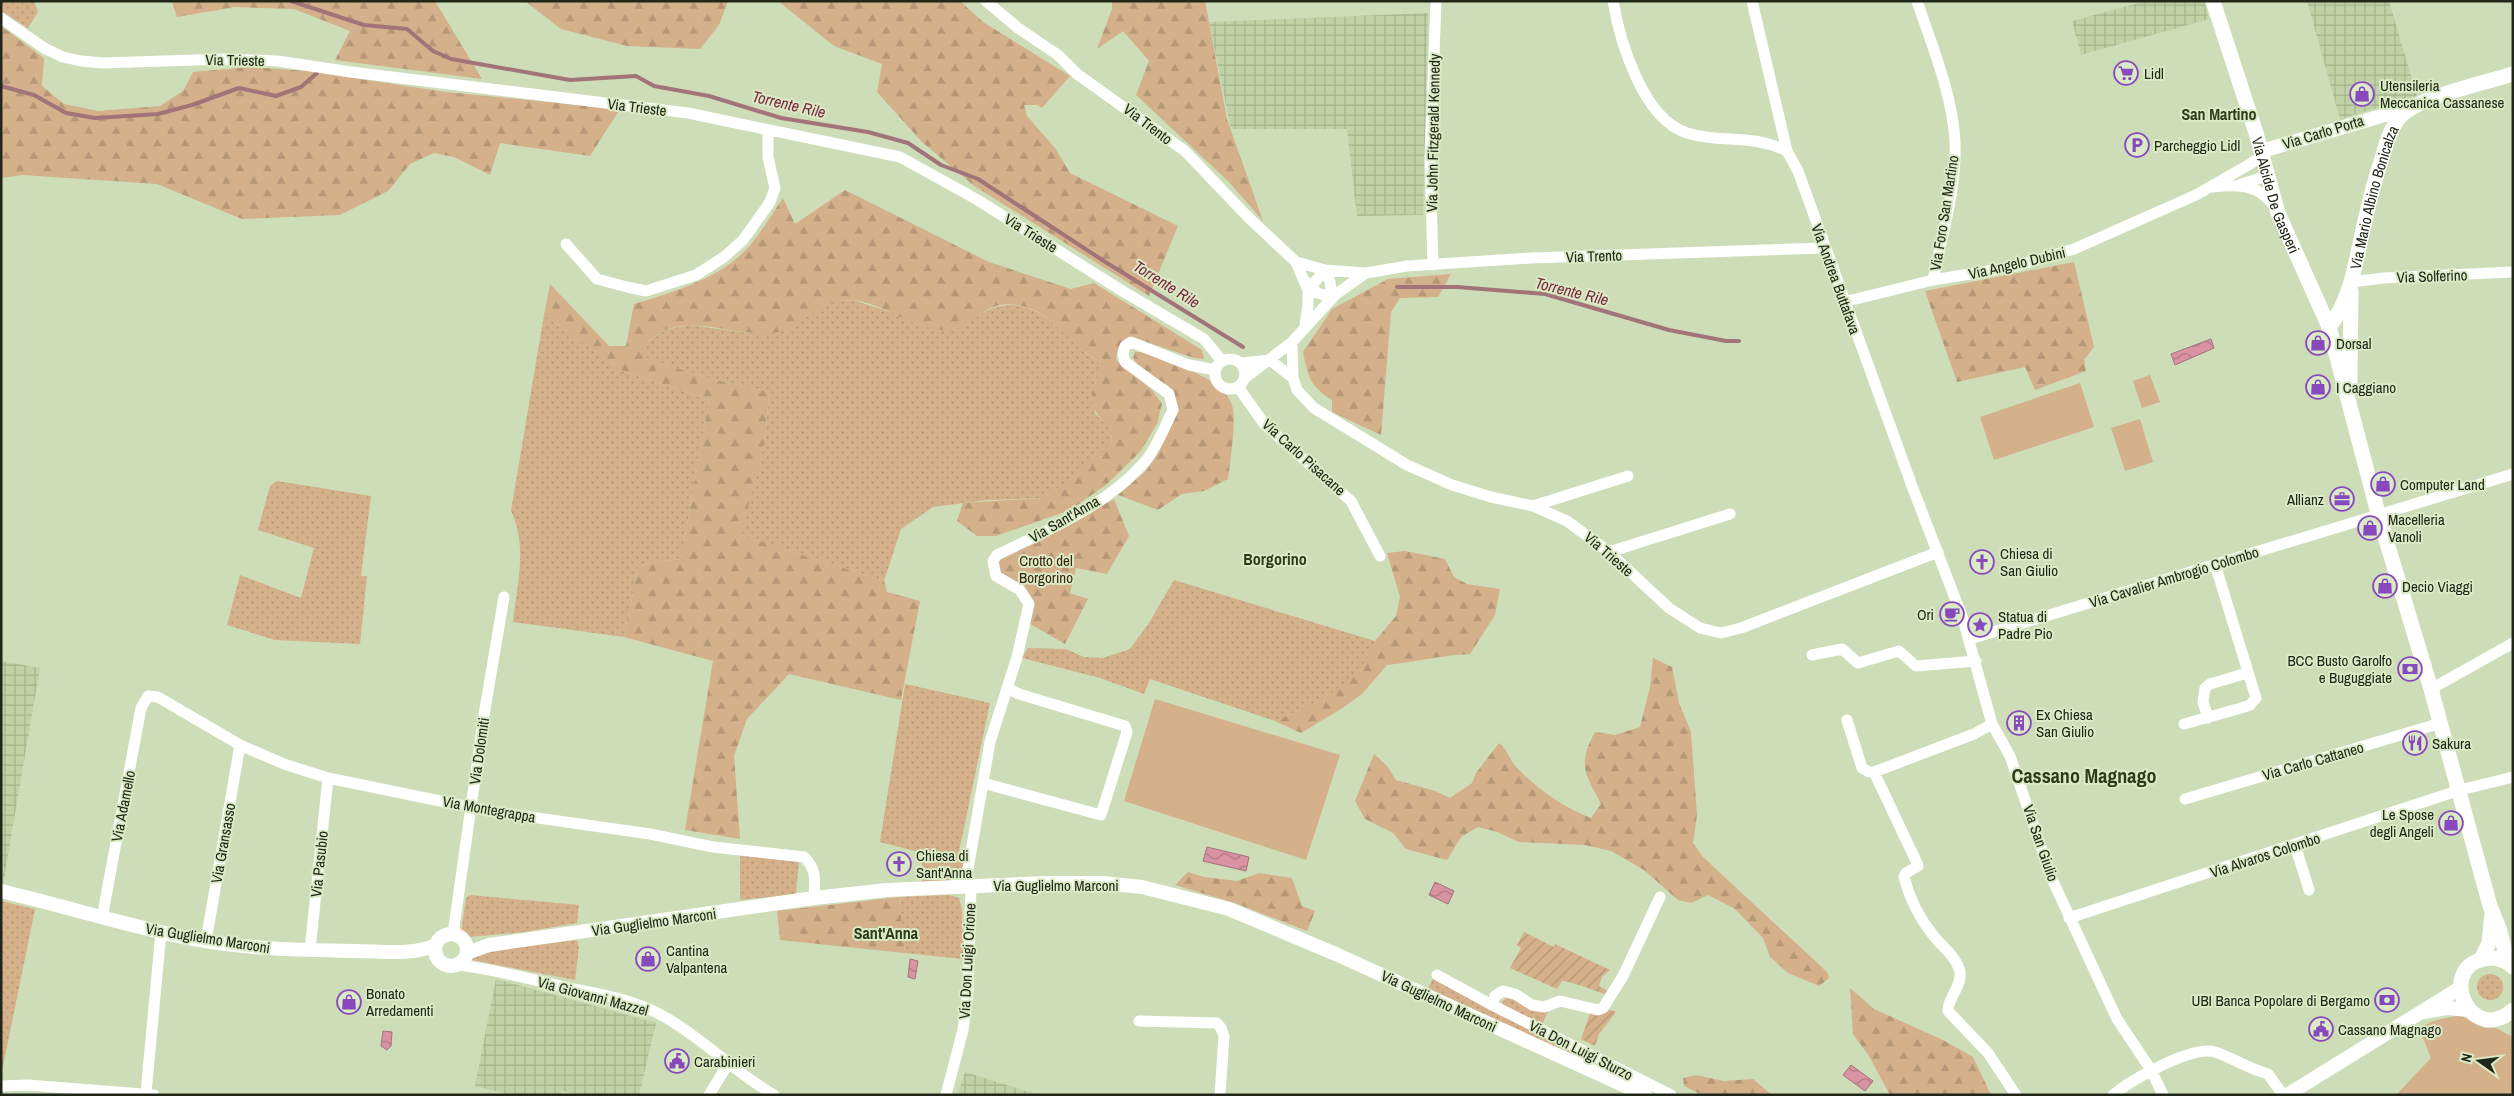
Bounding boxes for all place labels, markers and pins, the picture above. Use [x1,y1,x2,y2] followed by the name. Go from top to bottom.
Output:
[2113,60,2139,86] supermarket icon: Lidl
[2144,63,2164,84] place label: Lidl
[2380,75,2505,113] place label: Utensileria Meccanica Cassanese
[2349,81,2375,107] shop icon: Utensileria Meccanica Cassanese
[2124,132,2150,158] parking icon: Parcheggio Lidl
[2154,135,2240,156] place label: Parcheggio Lidl
[2305,330,2331,356] shop icon: Dorsal
[2336,333,2372,354] place label: Dorsal
[2305,374,2331,400] shop icon: I Caggiano
[2336,377,2396,398] place label: I Caggiano
[2370,471,2396,497] shop icon: Computer Land
[2400,474,2485,495] place label: Computer Land
[2329,486,2355,512] office icon: Allianz
[2286,489,2324,510] place label: Allianz
[2388,509,2445,547] place label: Macelleria Vanoli
[2357,515,2383,541] shop icon: Macelleria Vanoli
[2000,543,2058,581] place label: Chiesa di San Giulio
[1969,549,1995,575] church icon: Chiesa di San Giulio
[2372,573,2398,599] shop icon: Decio Viaggi
[2402,576,2473,597] place label: Decio Viaggi
[1939,601,1965,627] cafe icon: Ori
[1917,604,1934,625] place label: Ori
[1998,606,2053,644] place label: Statua di Padre Pio
[1967,612,1993,638] place icon: Statua di Padre Pio
[2287,650,2392,688] place label: BCC Busto Garolfo e Buguggiate
[2397,656,2423,682] bank icon: BCC Busto Garolfo e Buguggiate
[2036,704,2094,742] place label: Ex Chiesa San Giulio
[2006,710,2032,736] building icon: Ex Chiesa San Giulio
[2402,730,2428,756] restaurant icon: Sakura
[2432,733,2471,754] place label: Sakura
[2370,804,2434,842] place label: Le Spose degli Angeli
[2438,810,2464,836] shop icon: Le Spose degli Angeli
[916,845,973,883] place label: Chiesa di Sant'Anna
[886,851,912,877] church icon: Chiesa di Sant'Anna
[666,940,727,978] place label: Cantina Valpantena
[635,946,661,972] shop icon: Cantina Valpantena
[365,983,434,1021] place label: Bonato Arredamenti
[2374,987,2400,1013] bank icon: UBI Banca Popolare di Bergamo
[336,989,362,1015] shop icon: Bonato Arredamenti
[2192,990,2370,1011] place label: UBI Banca Popolare di Bergamo
[2308,1016,2334,1042] public building icon: Cassano Magnago
[2338,1019,2441,1040] place label: Cassano Magnago
[664,1048,690,1074] public building icon: Carabinieri
[694,1051,756,1072] place label: Carabinieri

